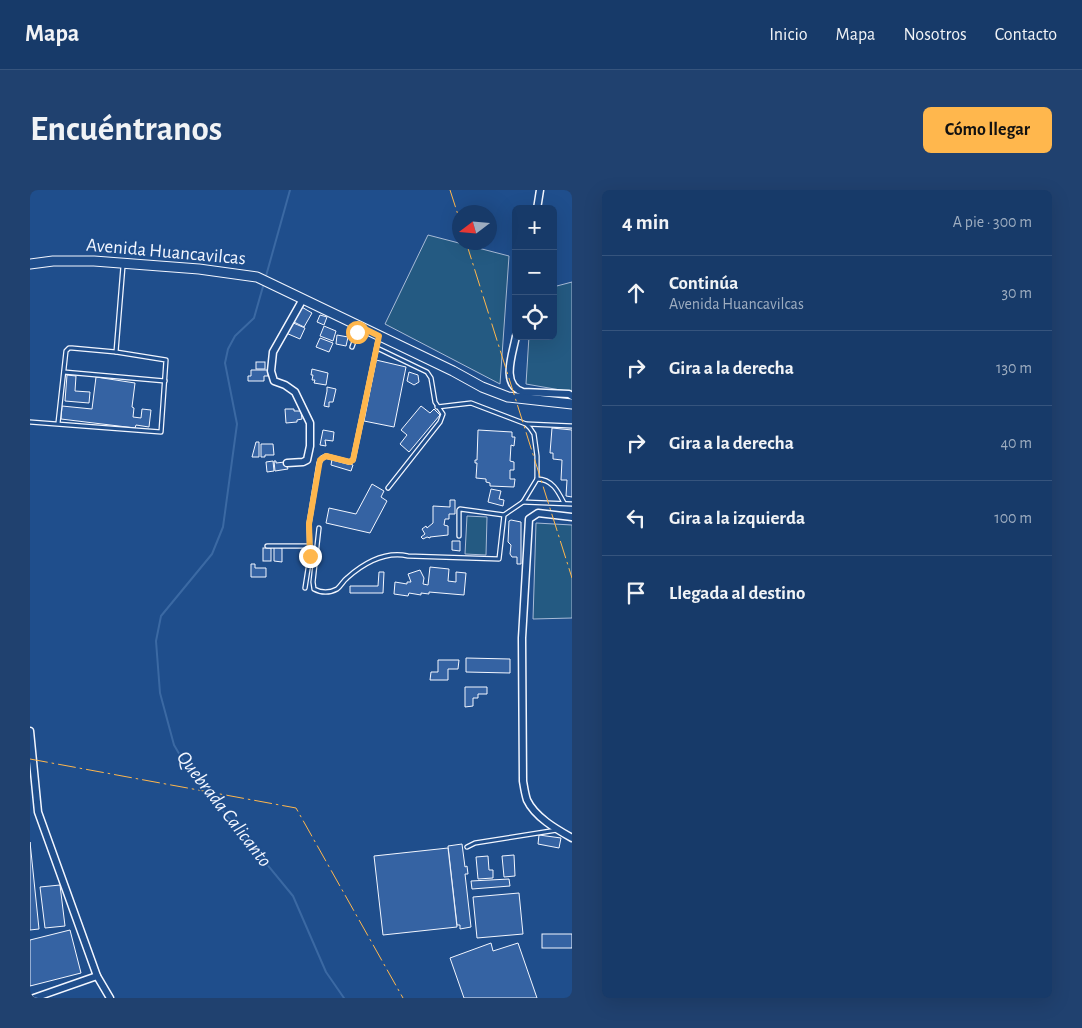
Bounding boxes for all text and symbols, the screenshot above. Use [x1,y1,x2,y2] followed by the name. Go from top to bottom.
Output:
[25,22,79,46] text: Mapa
[769,26,808,44] text: Inicio
[836,26,875,44] text: Mapa
[903,26,967,44] text: Nosotros
[995,26,1057,44] text: Contacto
[923,107,1052,153] button: Cómo llegar
[30,112,222,147] text: Encuéntranos
[452,205,497,250] north arrow
[512,205,557,340] map controls
[512,205,557,250] button: +
[622,212,669,233] text: 4 min
[953,214,1032,230] text: A pie · 300 m
[85,236,247,268] street label: Avenida Huancavilcas
[512,250,557,295] button: −
[669,274,738,293] text: Continúa
[622,279,650,307] icon: ahead
[1002,285,1032,301] text: 30 m
[512,295,557,340] button: locate
[669,296,804,312] text: Avenida Huancavilcas
[346,321,369,344] route start
[622,354,650,382] icon: right
[669,359,794,378] text: Gira a la derecha
[996,360,1032,376] text: 130 m
[622,429,650,457] icon: right
[669,434,794,453] text: Gira a la derecha
[1000,435,1032,451] text: 40 m
[622,504,650,532] icon: left
[669,509,805,528] text: Gira a la izquierda
[994,510,1032,526] text: 100 m
[299,545,322,568] route end
[622,579,650,607] icon: arrive
[669,584,806,603] text: Llegada al destino
[173,747,275,871] water label: Quebrada Calicanto

